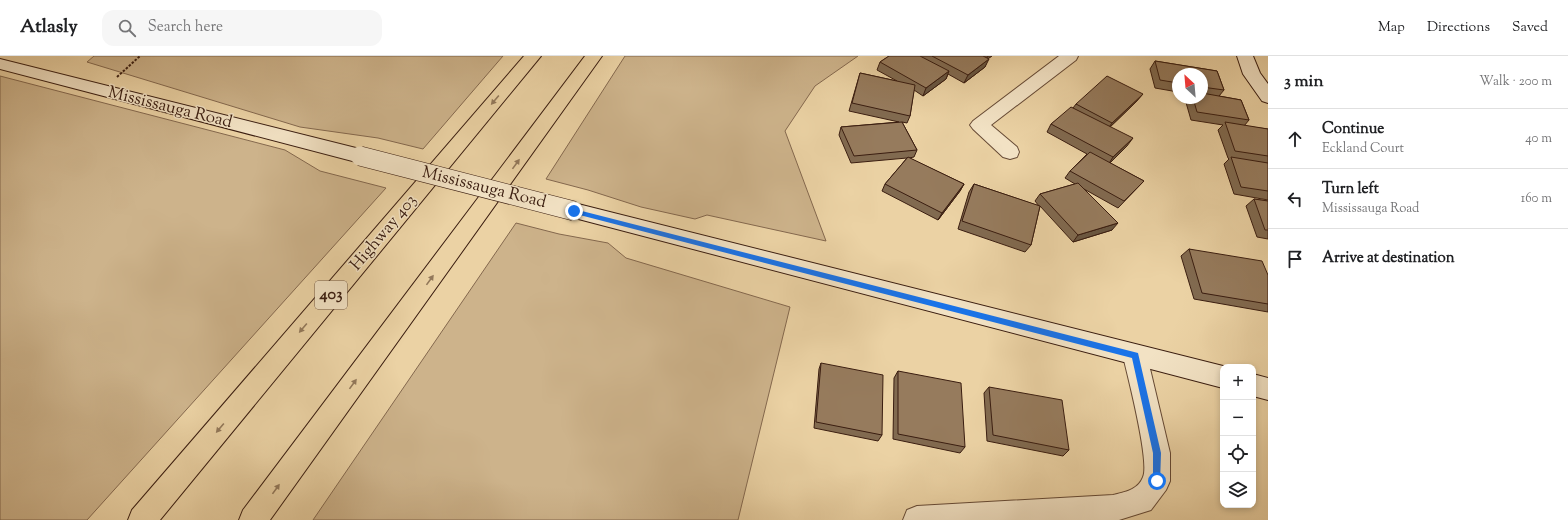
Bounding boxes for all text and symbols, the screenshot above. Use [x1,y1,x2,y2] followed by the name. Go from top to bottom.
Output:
[102,10,382,46] search box
[20,14,78,41] text: Atlasly
[116,17,138,39] icon: search
[148,17,223,38] text: Search here
[1378,18,1405,38] text: Map
[1427,18,1490,38] text: Directions
[1512,18,1548,38] text: Saved
[1172,68,1208,104] north arrow
[1284,70,1323,94] text: 3 min
[1479,73,1552,91] text: Walk · 200 m
[105,81,235,135] street label: Mississauga Road
[491,95,500,106] one-way arrow
[1322,119,1384,140] text: Continue
[1284,128,1306,150] icon: ahead
[1525,130,1552,148] text: 40 m
[1322,140,1404,158] text: Eckland Court
[512,158,520,169] one-way arrow
[419,161,549,215] street label: Mississauga Road
[1322,179,1379,200] text: Turn left
[1284,188,1306,210] icon: left
[345,190,423,276] street label: Highway 403
[1521,190,1552,208] text: 160 m
[1322,200,1419,218] text: Mississauga Road
[565,202,583,220] route end
[1284,248,1306,270] icon: arrive
[1322,248,1455,269] text: Arrive at destination
[426,274,435,285] one-way arrow
[315,281,347,309] road number: 403
[299,323,308,334] one-way arrow
[1220,364,1256,508] map controls
[1220,364,1256,400] button: +
[349,379,357,389] one-way arrow
[1220,400,1256,436] button: −
[215,422,224,433] one-way arrow
[1220,436,1256,472] button: locate
[1148,472,1166,490] route start
[1220,472,1256,508] button: layers
[272,483,280,494] one-way arrow

